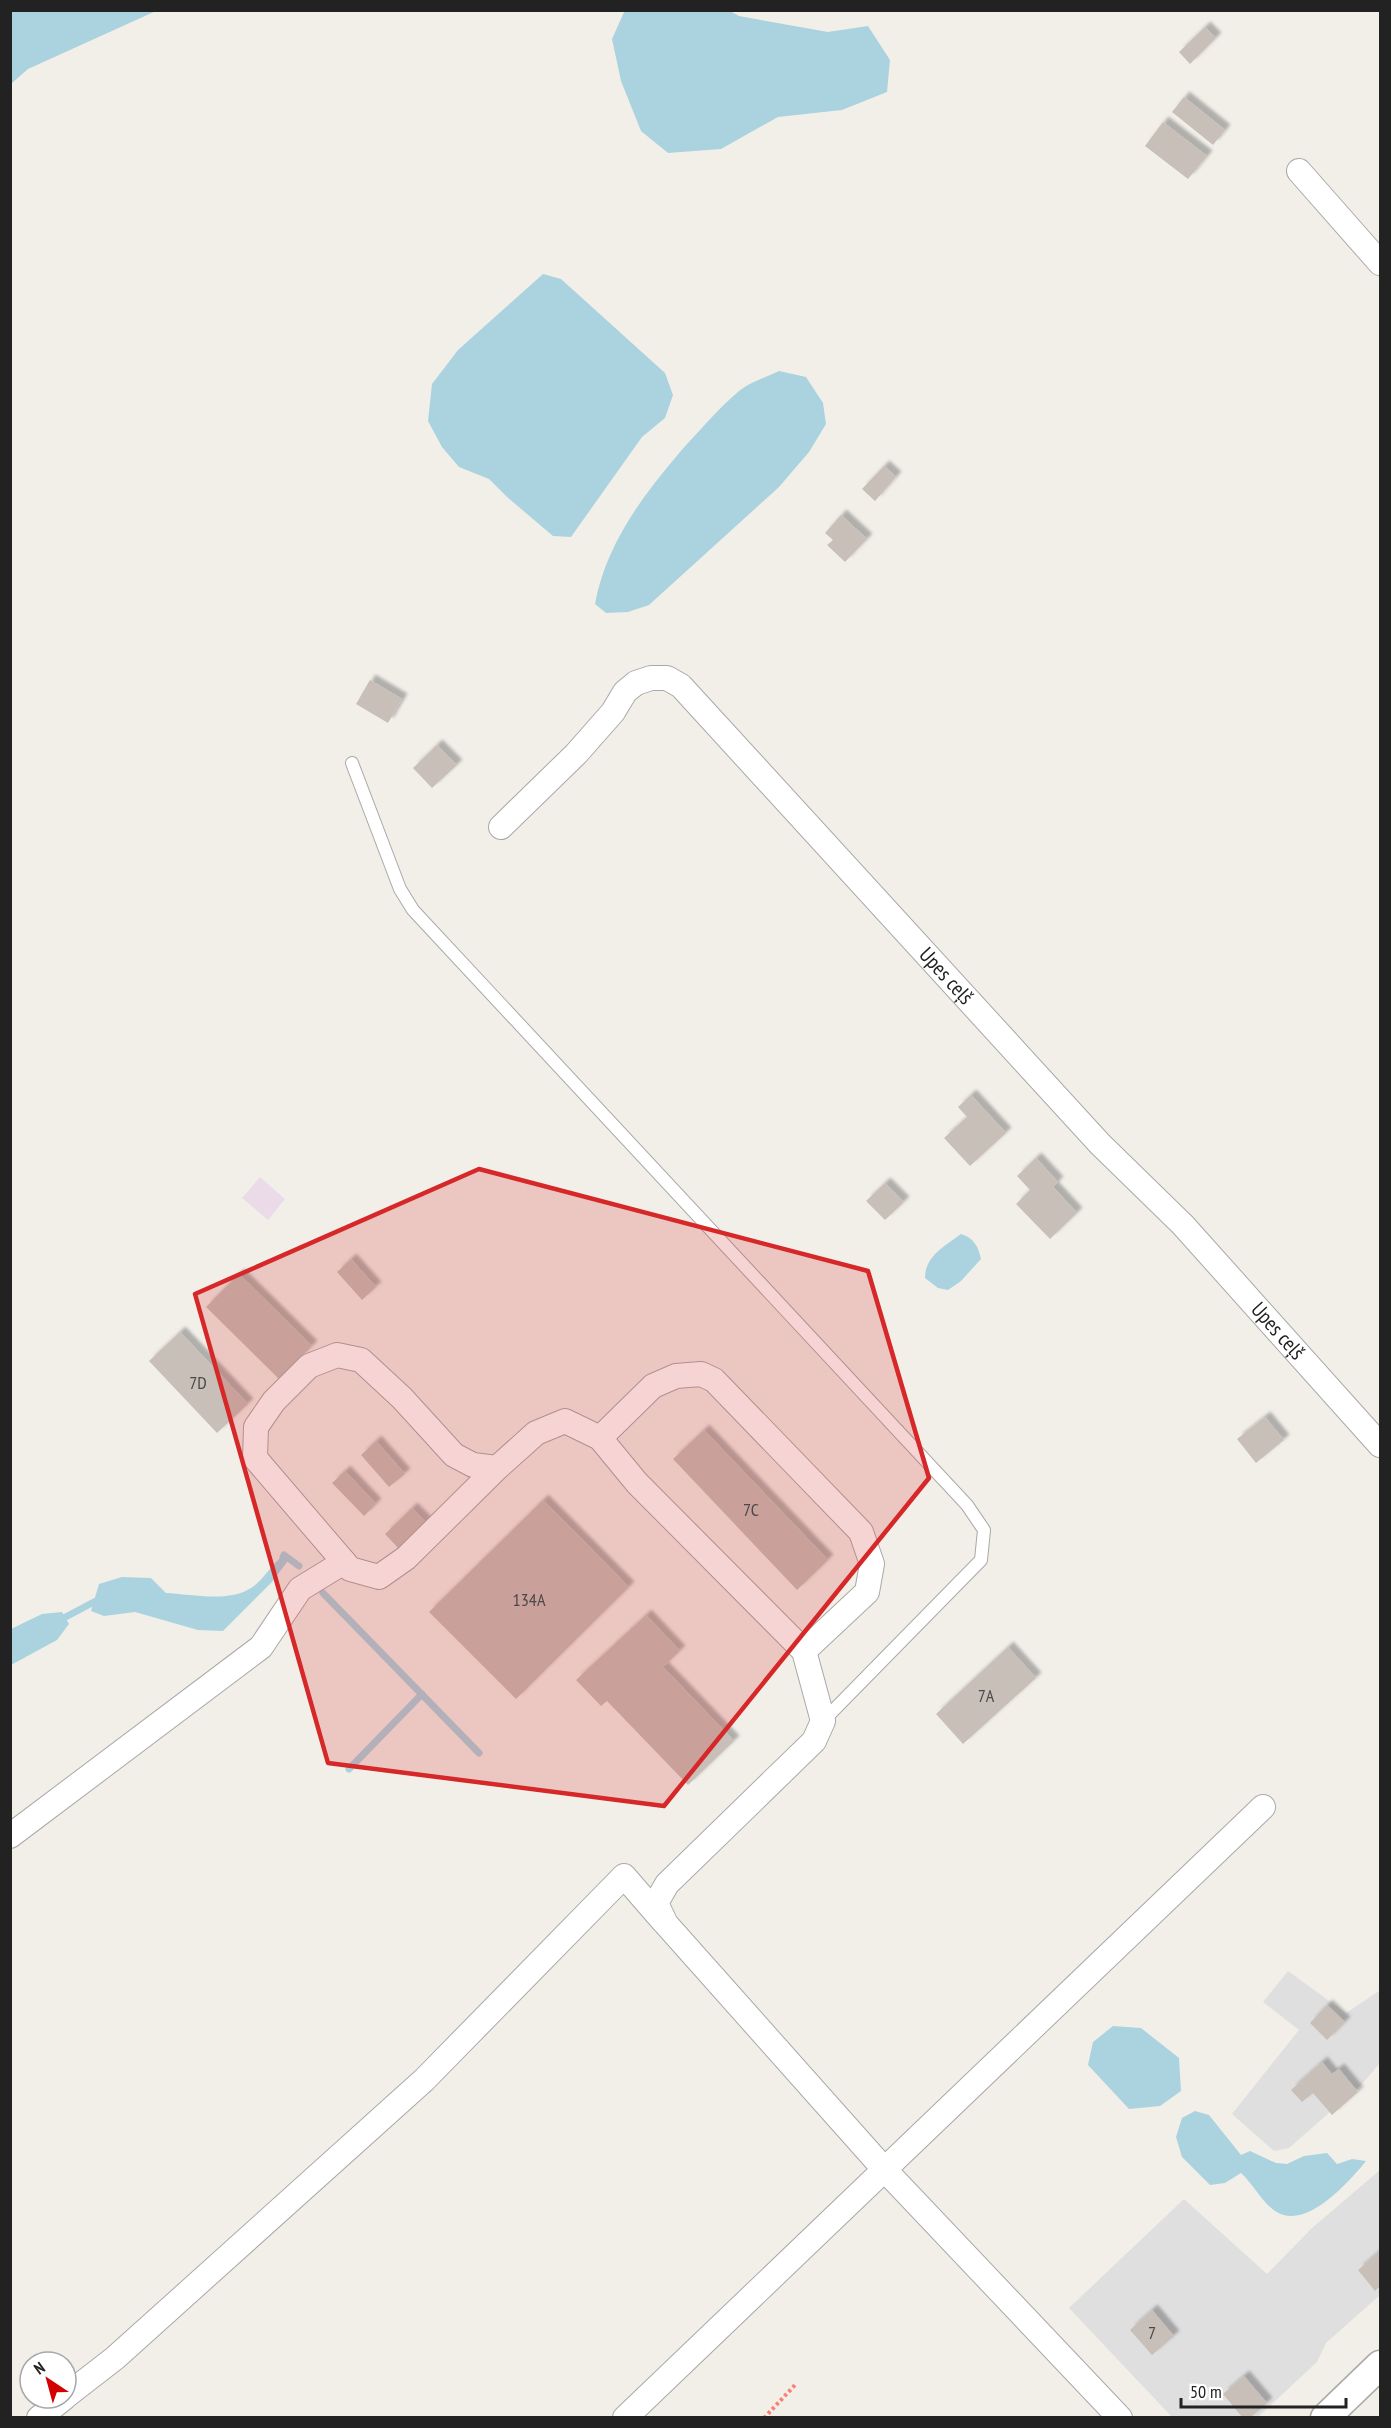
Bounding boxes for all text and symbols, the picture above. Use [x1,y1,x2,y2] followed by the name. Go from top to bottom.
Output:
[914,941,980,1010] street label: Upes ceļš
[1245,1296,1311,1365] street label: Upes ceļš
[189,1371,207,1394] house number: 7D
[743,1498,759,1521] house number: 7C
[513,1588,546,1611] house number: 134A
[978,1684,995,1707] house number: 7A
[1148,2321,1156,2344] house number: 7
[18,2350,78,2410] north arrow
[30,2357,49,2378] text: N
[1181,2371,1346,2409] scale bar
[1190,2380,1222,2403] text: 50 m

